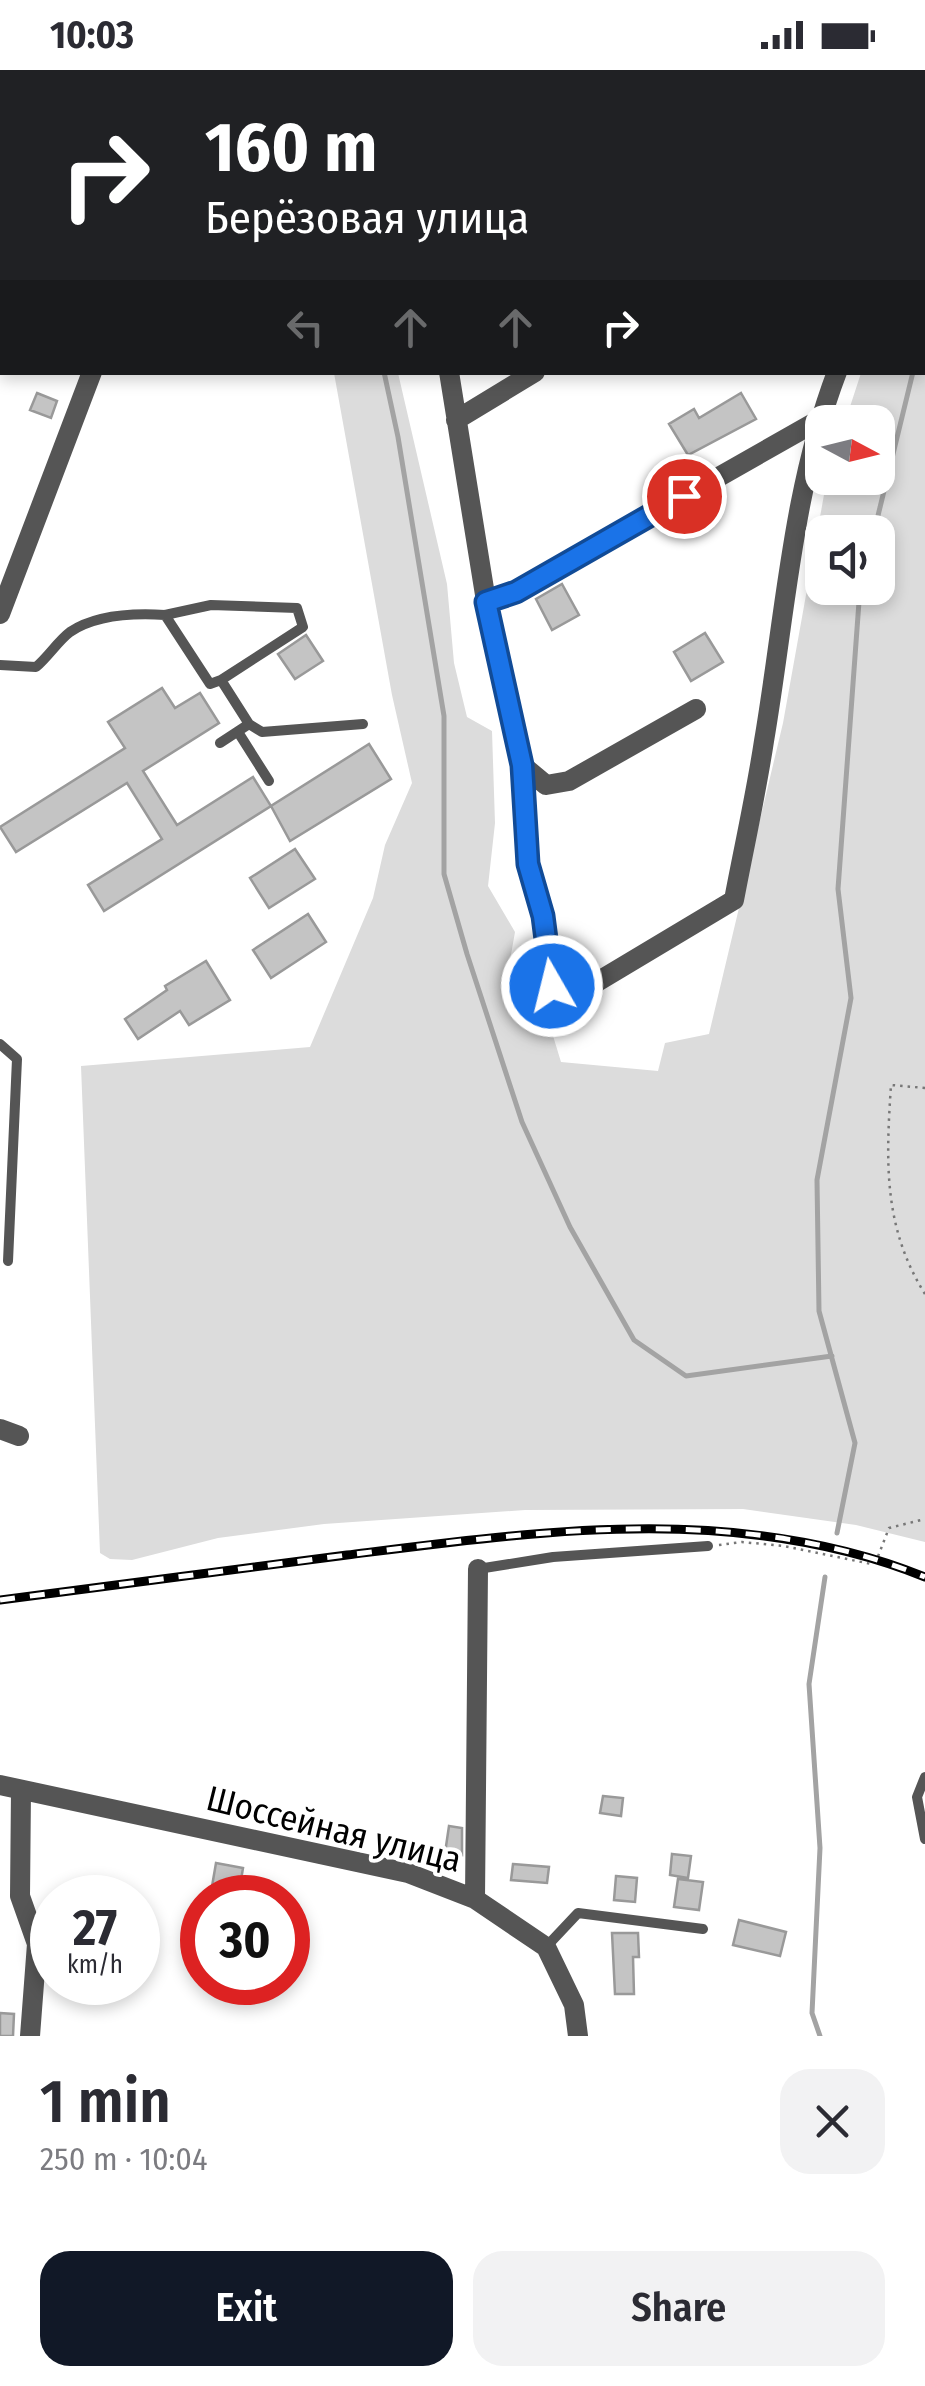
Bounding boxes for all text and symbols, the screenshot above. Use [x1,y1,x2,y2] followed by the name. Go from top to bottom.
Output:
[50,12,134,58] text: 10:03
[205,106,377,190] text: 160 m
[40,110,170,240] icon: right
[205,191,529,245] text: Берёзовая улица
[278,300,333,355] icon: left
[383,300,438,355] icon: ahead
[488,300,543,355] icon: ahead
[593,300,648,355] icon: right
[805,405,895,495] north arrow
[805,405,895,605] map controls
[642,454,727,539] pin
[657,469,712,524] icon: arrive
[805,515,895,605] button: sound
[500,934,604,1038] position arrow
[202,1777,466,1881] street label: Шоссейная улица
[180,1875,310,2005] speed limit sign: 30
[73,1898,117,1958] text: 27
[67,1950,123,1980] text: km/h
[40,2066,171,2138] text: 1 min
[780,2069,885,2174] button: close
[40,2140,208,2178] text: 250 m · 10:04
[40,2251,453,2366] button: Exit
[473,2251,885,2366] button: Share

